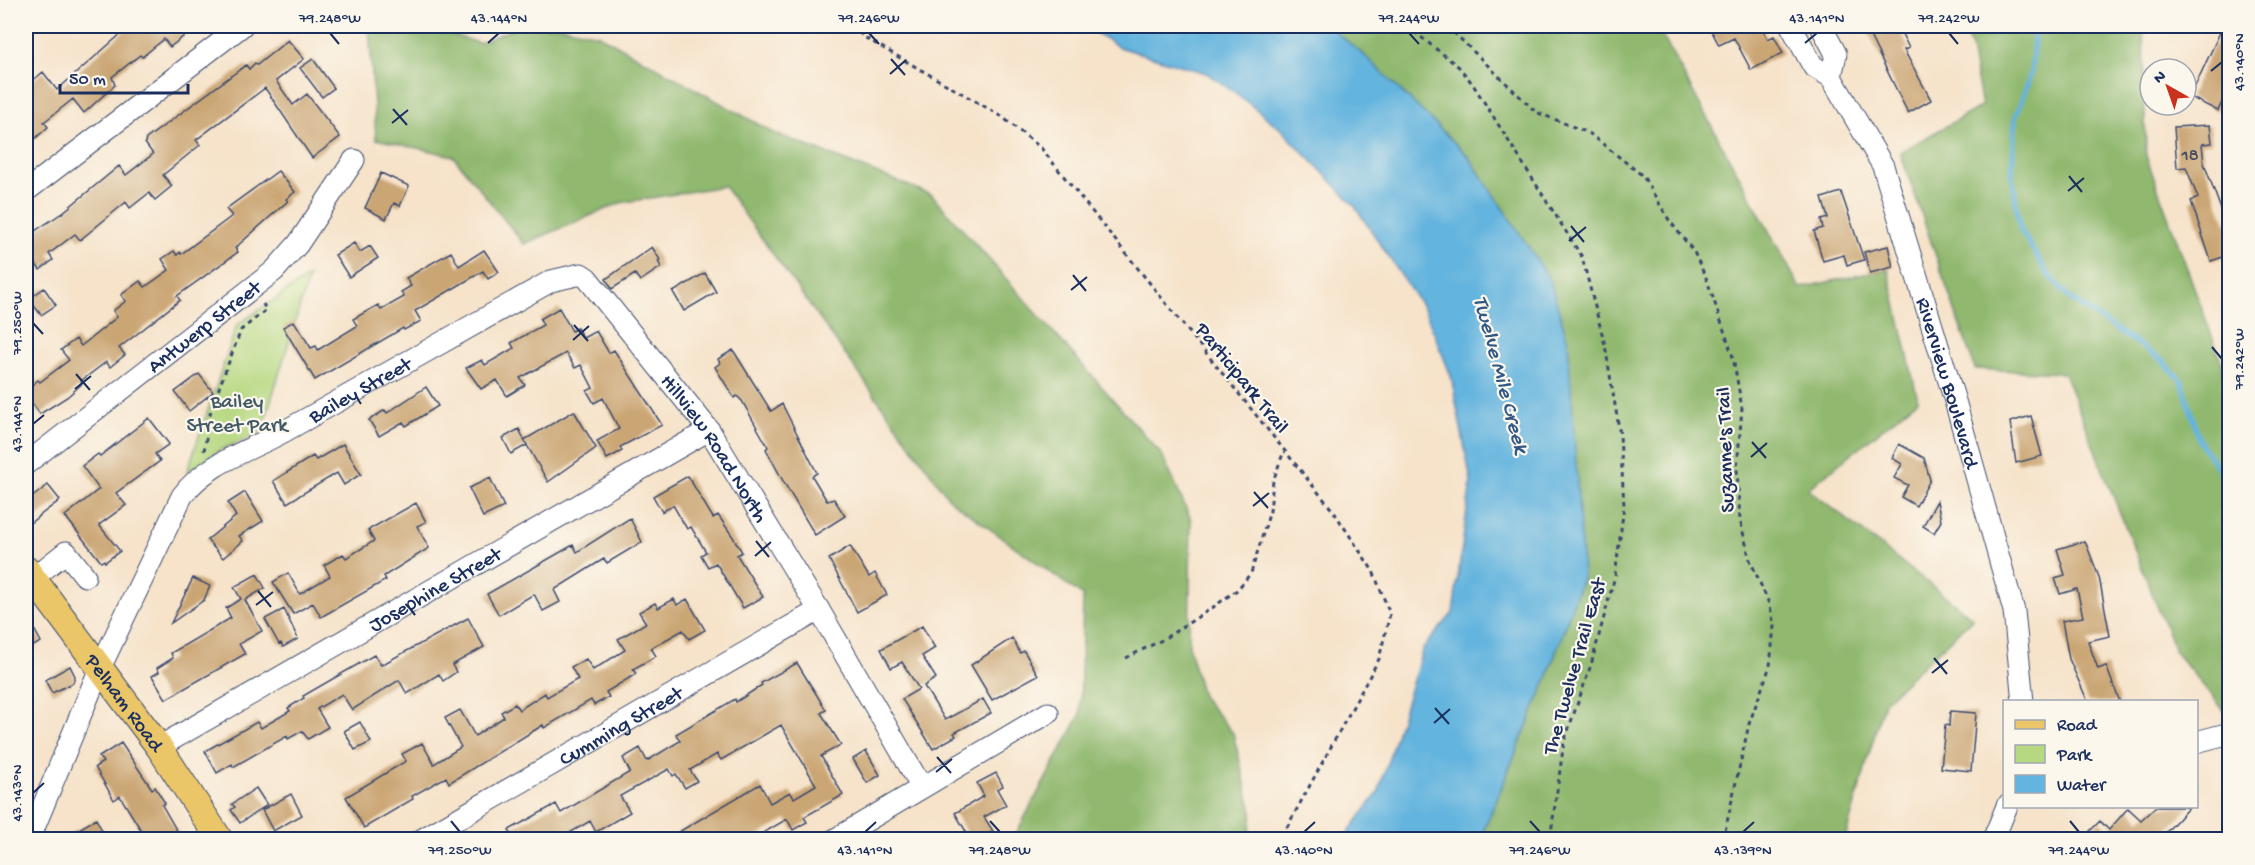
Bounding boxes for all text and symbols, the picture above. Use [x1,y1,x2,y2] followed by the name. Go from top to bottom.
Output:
[298,10,361,28] text: 79.248°W
[471,10,527,28] text: 43.144°N
[837,10,900,28] text: 79.246°W
[1377,10,1440,28] text: 79.244°W
[1789,10,1845,28] text: 43.141°N
[1917,10,1980,28] text: 79.242°W
[2231,33,2249,91] text: 43.140°N
[60,57,188,95] scale bar
[2138,57,2198,117] north arrow
[2150,67,2171,89] text: N
[69,70,106,91] text: 50 m
[2180,146,2199,167] house number: 18
[144,275,269,380] street label: Antwerp Street
[9,291,27,356] text: 79.250°W
[1466,294,1533,459] water label: Twelve Mile Creek
[1908,295,1983,473] street label: Riverview Boulevard
[1187,318,1293,440] street label: Participark Trail
[2231,328,2249,391] text: 79.242°W
[305,352,419,431] street label: Bailey Street
[653,370,772,528] street label: Hillview Road North
[1713,387,1742,513] street label: Suzanne's Trail
[186,391,290,440] park label: Bailey Street Park
[9,396,27,452] text: 43.144°N
[366,542,509,639] street label: Josephine Street
[1539,574,1614,759] street label: The Twelve Trail East
[77,649,168,759] street label: Pelham Road
[556,681,690,773] street label: Cumming Street
[2003,700,2198,808] legend
[2057,716,2098,737] text: Road
[2056,746,2093,767] text: Park
[9,764,27,822] text: 43.143°N
[2057,776,2107,797] text: Water
[427,842,492,860] text: 79.250°W
[837,842,893,860] text: 43.141°N
[968,842,1031,860] text: 79.248°W
[1275,842,1333,860] text: 43.140°N
[1508,842,1571,860] text: 79.246°W
[1714,842,1772,860] text: 43.139°N
[2047,842,2110,860] text: 79.244°W

